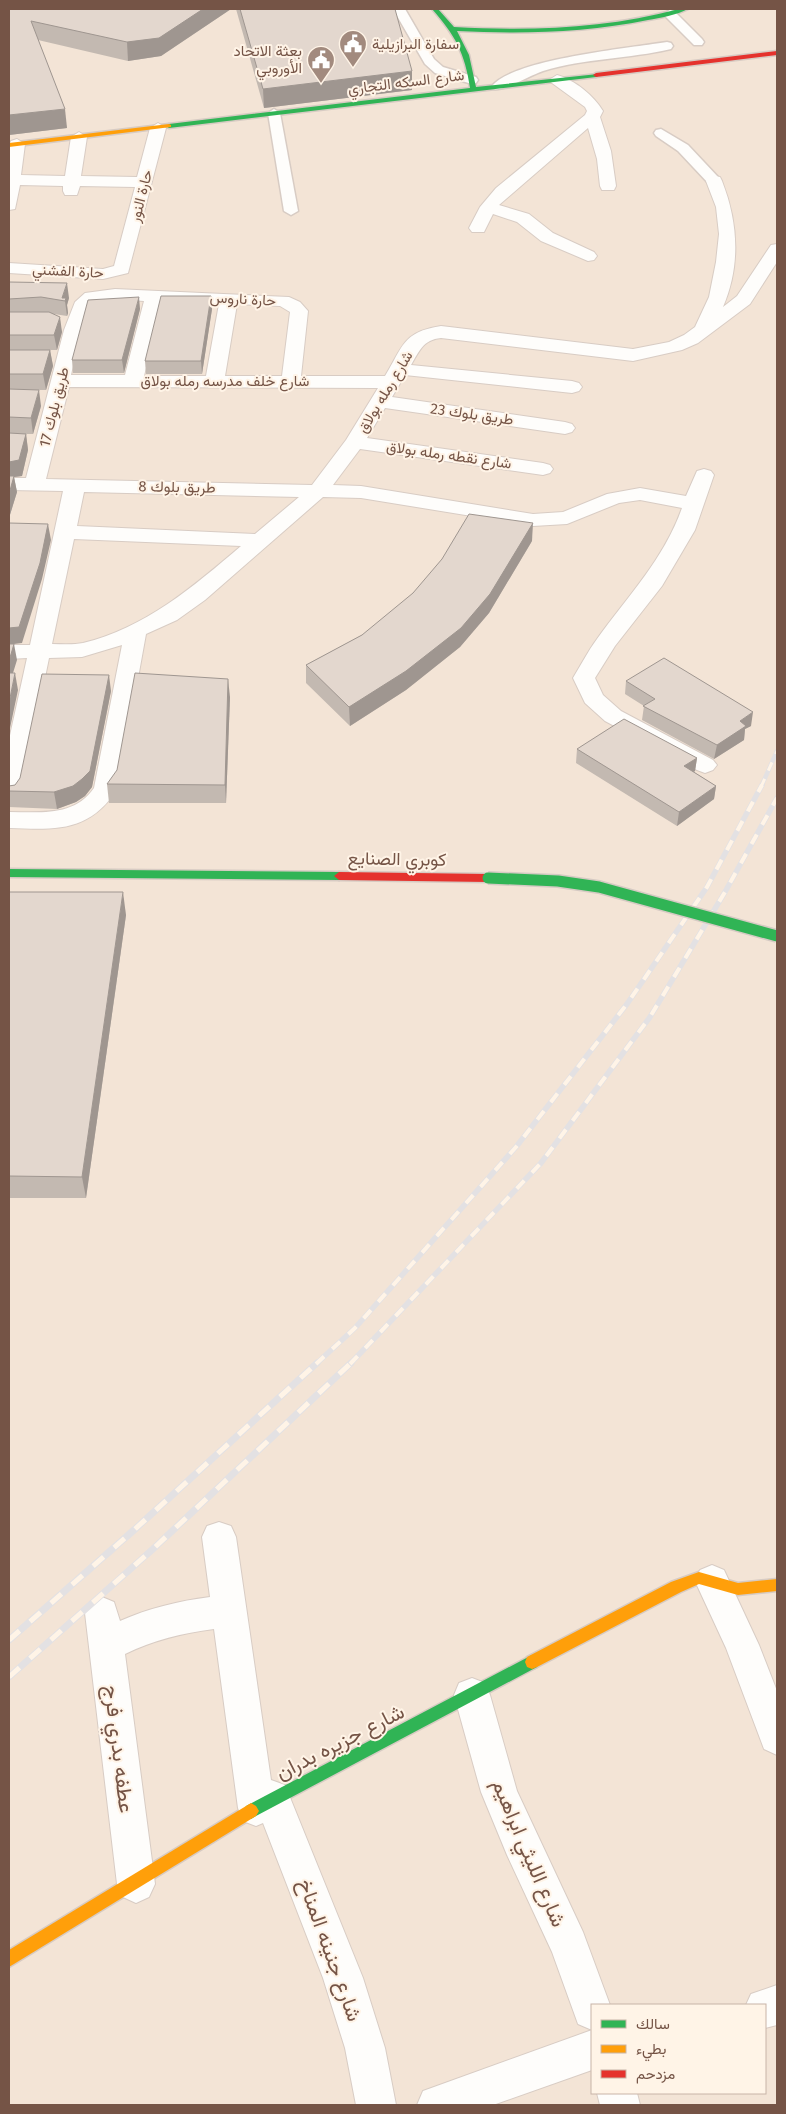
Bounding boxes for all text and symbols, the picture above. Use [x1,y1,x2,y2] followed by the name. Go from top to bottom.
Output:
[338,29,368,68] public building icon: سفارة البرازيلية
[372,35,459,53] place label: سفارة البرازيلية
[234,42,302,81] place label: بعثة الاتحاد الأوروبي
[306,45,336,84] public building icon: بعثة الاتحاد الأوروبي
[347,66,466,102] street label: شارع السكه التجاري
[126,168,156,225] street label: حارة النور
[32,260,104,286] street label: حارة الفشني
[209,288,277,311] street label: حارة ناروس
[353,348,418,437] street label: شارع رمله بولاق
[35,365,74,449] street label: طريق بلوك 17
[141,372,310,392] street label: شارع خلف مدرسه رمله بولاق
[429,399,515,430] street label: طريق بلوك 23
[385,437,513,475] street label: شارع نقطه رمله بولاق
[138,477,216,498] street label: طريق بلوك 8
[347,847,447,875] street label: كوبري الصنايع
[94,1684,140,1815] street label: عطفه بدري فرج
[271,1698,409,1787] street label: شارع جزيره بدران
[483,1775,572,1932] street label: شارع الليثي ابراهيم
[291,1875,368,2025] street label: شارع جنينه المناخ
[591,2004,766,2094] legend
[636,2015,670,2033] text: سالك
[636,2040,666,2062] text: بطيء
[636,2065,675,2084] text: مزدحم

